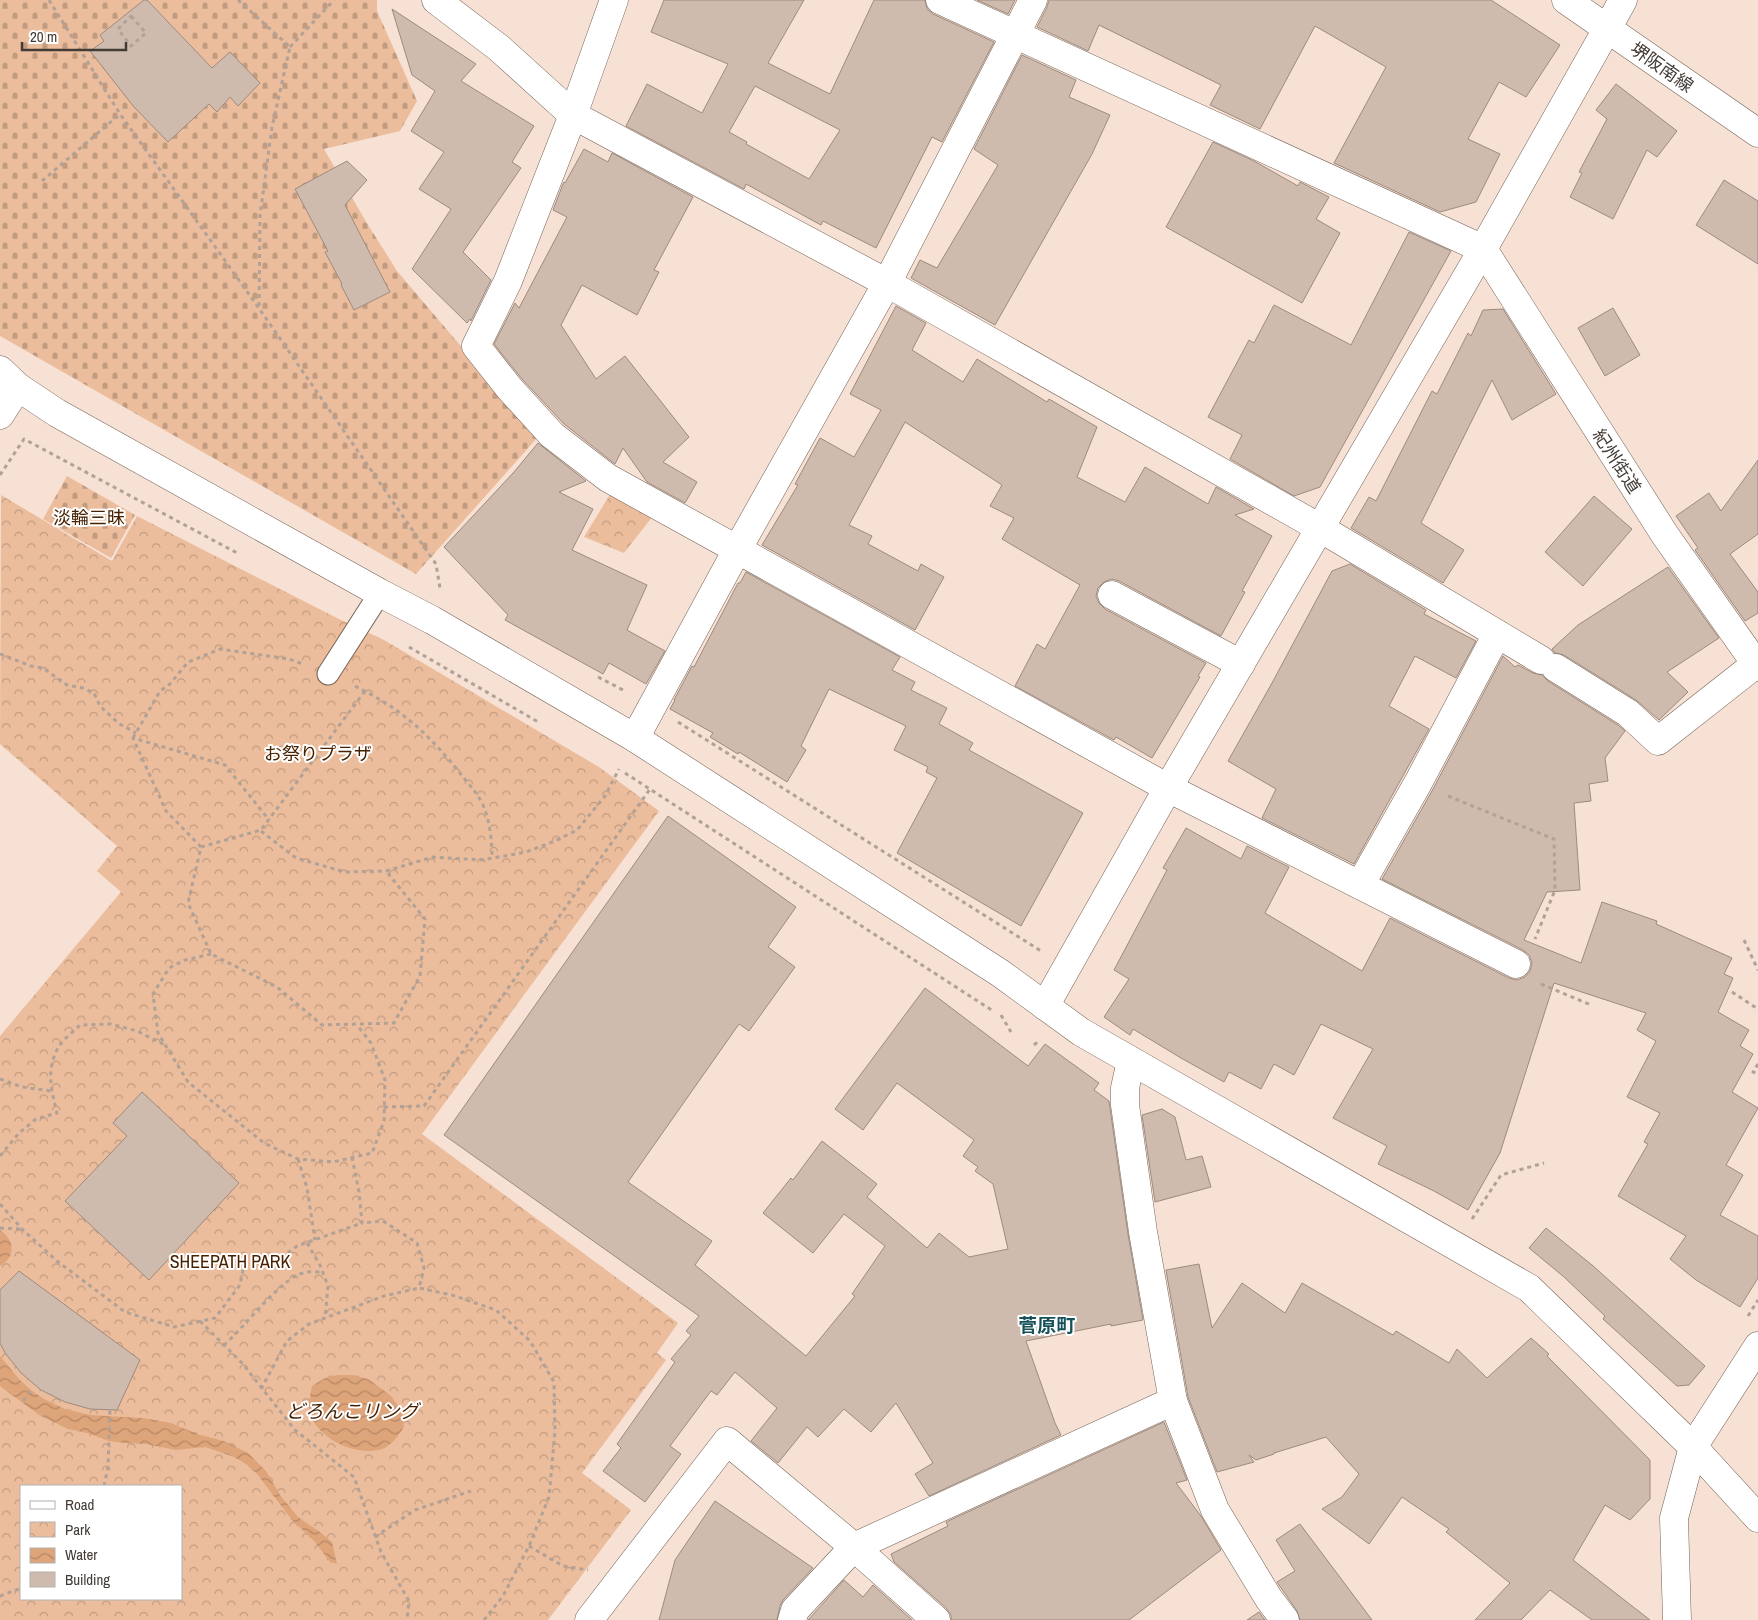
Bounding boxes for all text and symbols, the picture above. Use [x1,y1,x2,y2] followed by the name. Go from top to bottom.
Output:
[22,20,126,52] scale bar
[30,26,57,47] text: 20 m
[1625,36,1699,98] street label: 堺阪南線
[1587,424,1647,498] street label: 紀州街道
[53,505,125,530] park label: 淡輪三昧
[264,741,372,766] park label: お祭りプラザ
[170,1249,290,1274] park label: SHEEPATH PARK
[1018,1312,1076,1338] district label: 菅原町
[285,1398,421,1424] water label: どろんこリング
[20,1485,182,1600] legend
[65,1494,94,1515] text: Road
[65,1519,91,1540] text: Park
[65,1544,97,1565] text: Water
[65,1569,110,1590] text: Building

